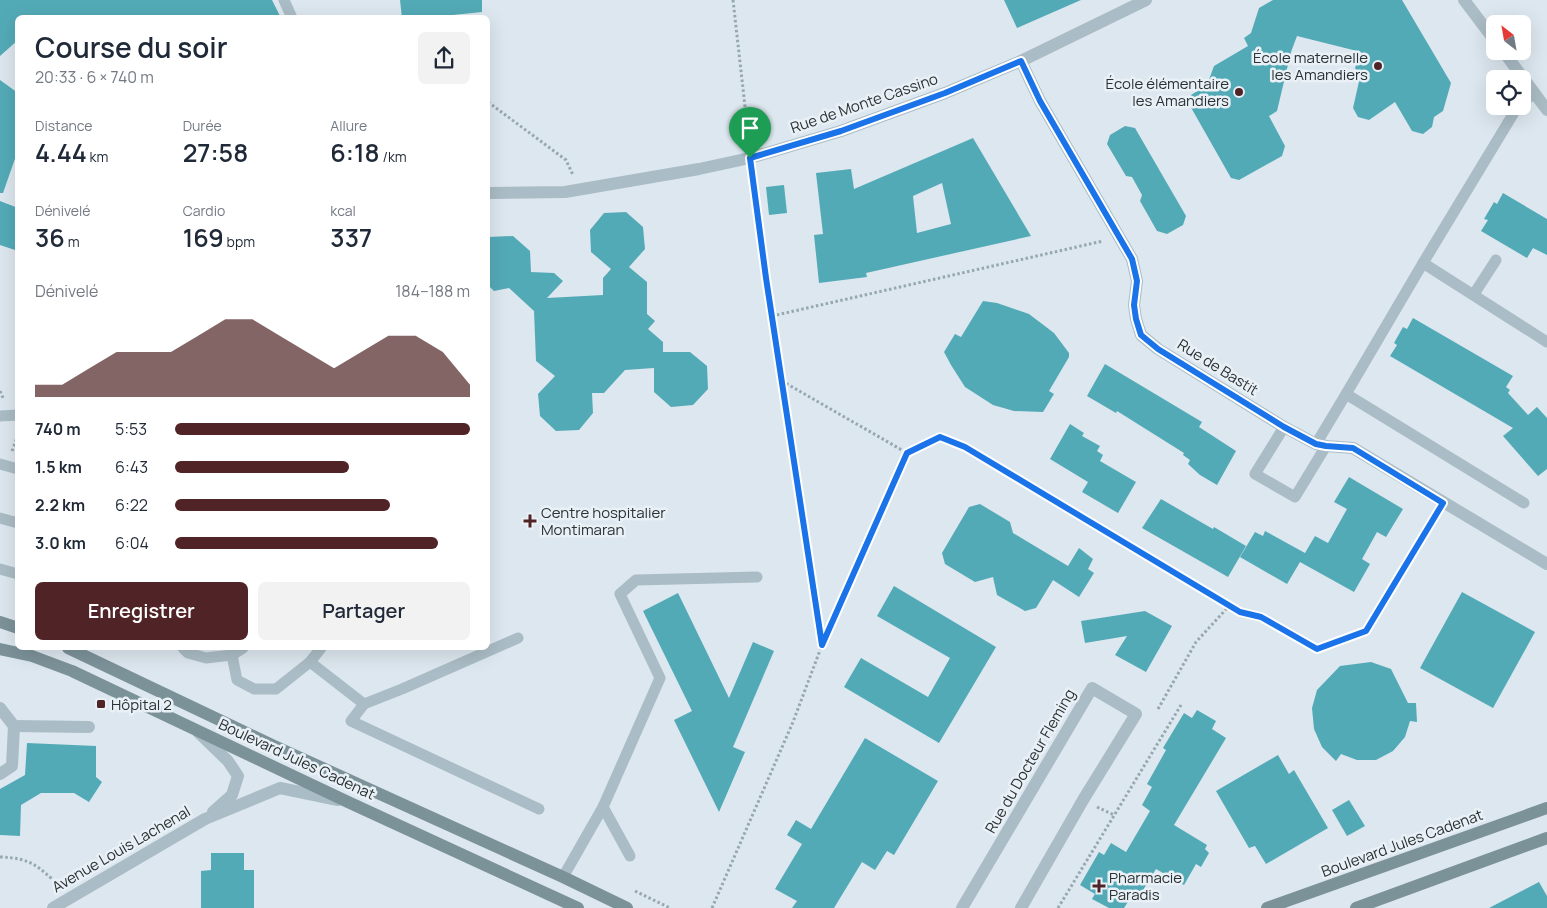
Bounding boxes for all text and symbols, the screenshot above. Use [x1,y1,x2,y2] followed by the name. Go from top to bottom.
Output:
[1486,15,1531,60] north arrow
[1486,15,1531,115] map controls
[35,28,227,66] text: Course du soir
[418,32,470,84] button: share
[1253,47,1368,85] place label: École maternelle les Amandiers
[1372,60,1384,72] marker: École maternelle les Amandiers
[35,66,154,88] text: 20:33 · 6 × 740 m
[787,68,941,138] street label: Rue de Monte Cassino
[1486,70,1531,115] button: locate
[1105,73,1229,111] place label: École élémentaire les Amandiers
[1233,86,1245,98] marker: École élémentaire les Amandiers
[729,107,771,158] pin
[736,114,764,142] icon: arrive
[35,116,92,135] text: Distance
[183,116,222,135] text: Durée
[330,116,367,135] text: Allure
[35,135,87,170] text: 4.44
[183,135,248,170] text: 27:58
[330,135,380,170] text: 6:18
[87,147,108,166] text: km
[380,147,407,166] text: /km
[35,201,90,220] text: Dénivelé
[183,201,225,220] text: Cardio
[330,201,356,220] text: kcal
[35,220,65,255] text: 36
[183,220,224,255] text: 169
[330,220,372,255] text: 337
[65,232,80,251] text: m
[224,232,255,251] text: bpm
[35,280,98,302] text: Dénivelé
[395,280,470,302] text: 184–188 m
[1174,334,1262,400] street label: Rue de Bastit
[35,418,81,440] text: 740 m
[115,418,147,440] text: 5:53
[35,456,82,478] text: 1.5 km
[115,456,148,478] text: 6:43
[35,494,85,516] text: 2.2 km
[115,494,148,516] text: 6:22
[541,502,666,540] place label: Centre hospitalier Montimaran
[523,514,537,528] marker: Centre hospitalier Montimaran
[35,532,86,554] text: 3.0 km
[115,532,149,554] text: 6:04
[35,582,248,640] button: Enregistrer
[258,582,470,640] button: Partager
[980,685,1080,837] street label: Rue du Docteur Fleming
[111,694,172,715] place label: Hôpital 2
[95,698,107,710] marker: Hôpital 2
[215,713,379,805] street label: Boulevard Jules Cadenat
[48,801,194,897] street label: Avenue Louis Lachenal
[1318,804,1486,882] street label: Boulevard Jules Cadenat
[1109,867,1182,905] place label: Pharmacie Paradis
[1093,880,1105,892] marker: Pharmacie Paradis

